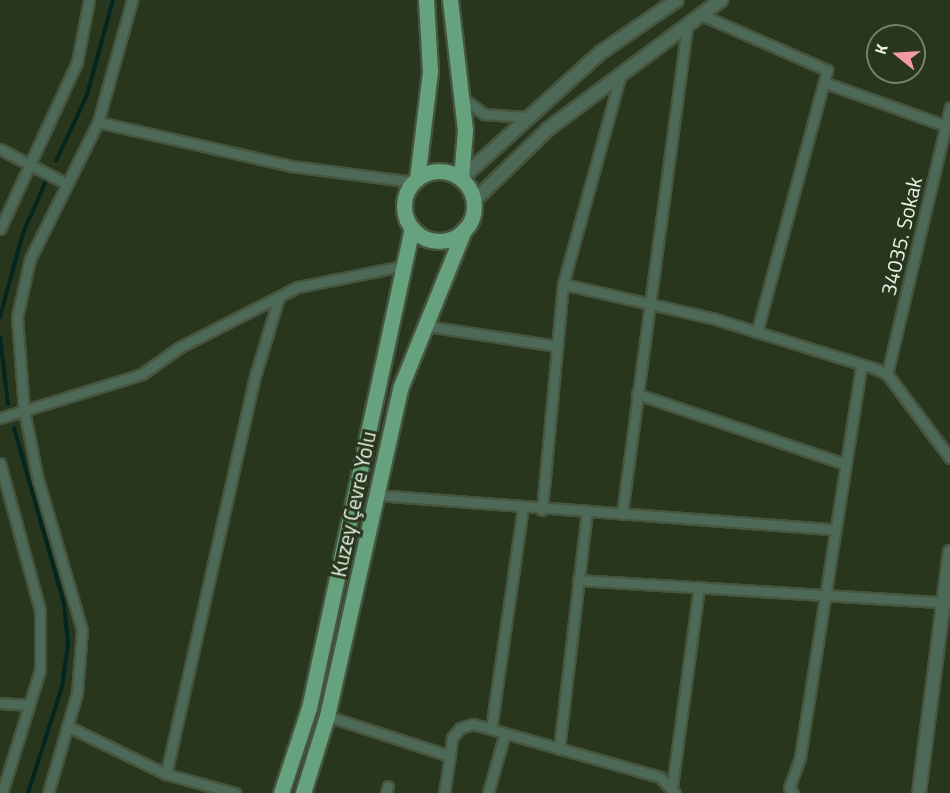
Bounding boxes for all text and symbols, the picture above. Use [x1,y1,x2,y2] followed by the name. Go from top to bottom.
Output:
[866,24,926,84] north arrow
[868,41,894,57] text: K
[875,174,927,298] street label: 34035. Sokak
[325,429,381,579] street label: Kuzey Çevre Yolu

